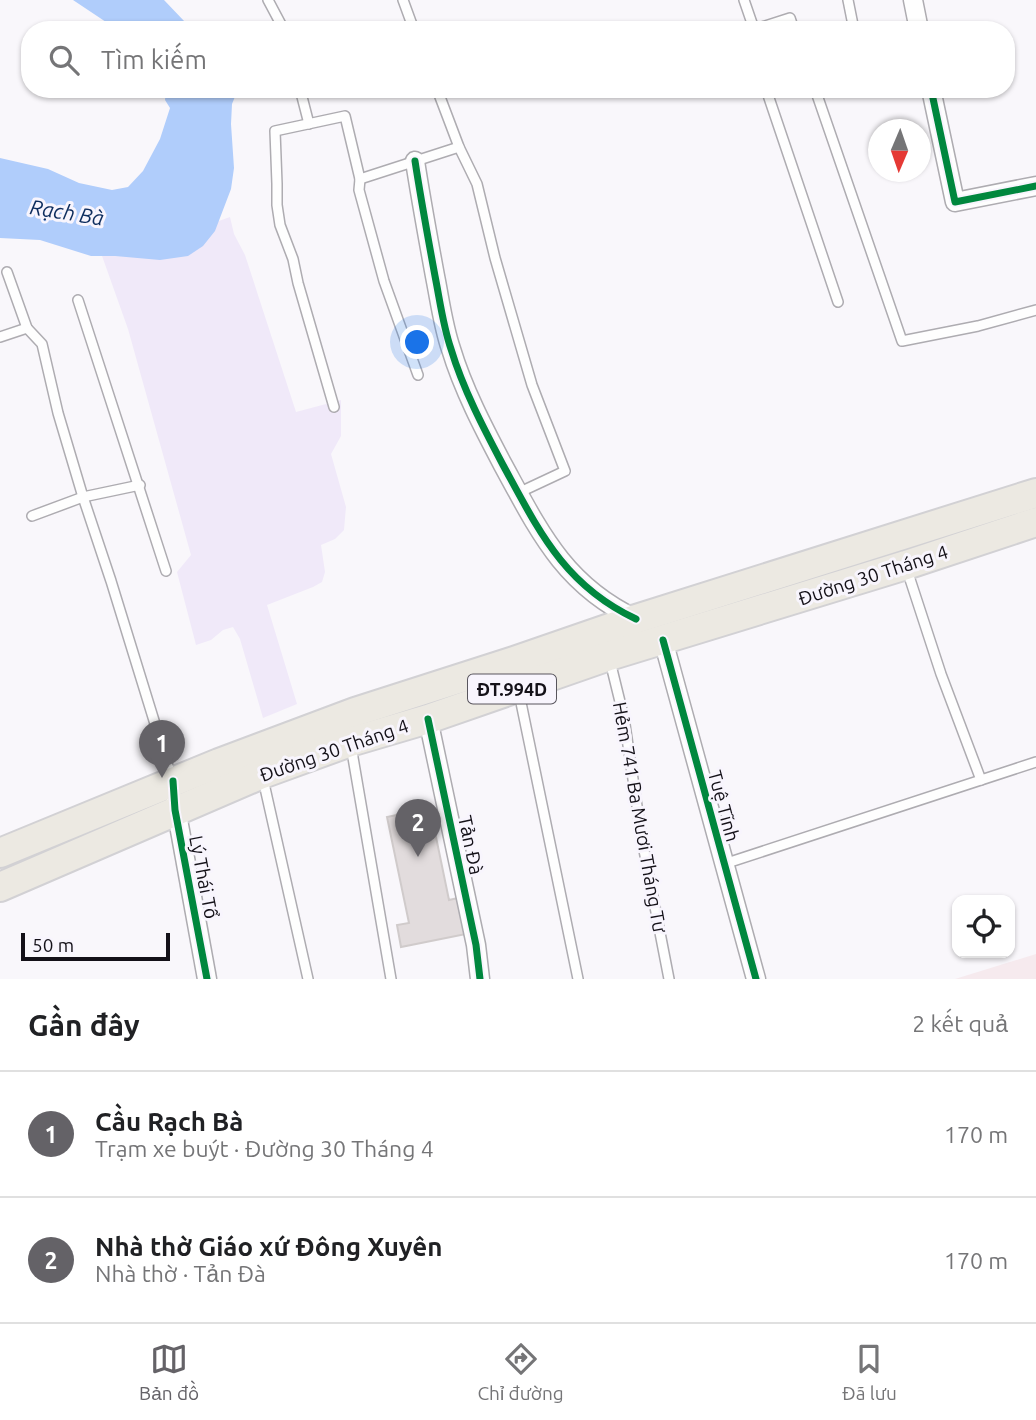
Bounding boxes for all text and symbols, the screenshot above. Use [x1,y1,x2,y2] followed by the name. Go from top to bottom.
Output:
[21,21,1015,98] search box
[45,41,83,79] icon: search
[101,45,207,74] text: Tìm kiếm
[868,119,931,182] north arrow
[28,194,106,230] water label: Rạch Bà
[400,325,434,359] your location
[795,540,951,610] street label: Đường 30 Tháng 4
[468,674,556,704] road number: ĐT.994D
[609,700,671,935] street label: Hẻm 741 Ba Mươi Tháng Tư
[257,714,411,786] street label: Đường 30 Tháng 4
[139,720,185,778] pin: 1
[704,768,744,844] street label: Tuệ Tĩnh
[395,799,441,857] pin: 2
[454,813,488,877] street label: Tản Đà
[185,834,223,920] street label: Lý Thái Tổ
[952,895,1015,958] map controls
[952,895,1015,958] button: locate
[21,930,170,962] scale bar
[32,934,74,956] text: 50 m
[28,1008,140,1042] text: Gần đây
[912,1011,1008,1036] text: 2 kết quả
[95,1107,243,1136] text: Cầu Rạch Bà
[45,1122,57,1147] text: 1
[944,1122,1008,1147] text: 170 m
[95,1136,434,1161] text: Trạm xe buýt · Đường 30 Tháng 4
[95,1232,442,1261] text: Nhà thờ Giáo xứ Đông Xuyên
[45,1248,57,1273] text: 2
[944,1248,1008,1273] text: 170 m
[95,1261,266,1286] text: Nhà thờ · Tản Đà
[139,1340,199,1405] tab: Bản đồ
[477,1340,564,1405] tab: Chỉ đường
[842,1340,897,1404] tab: Đã lưu

